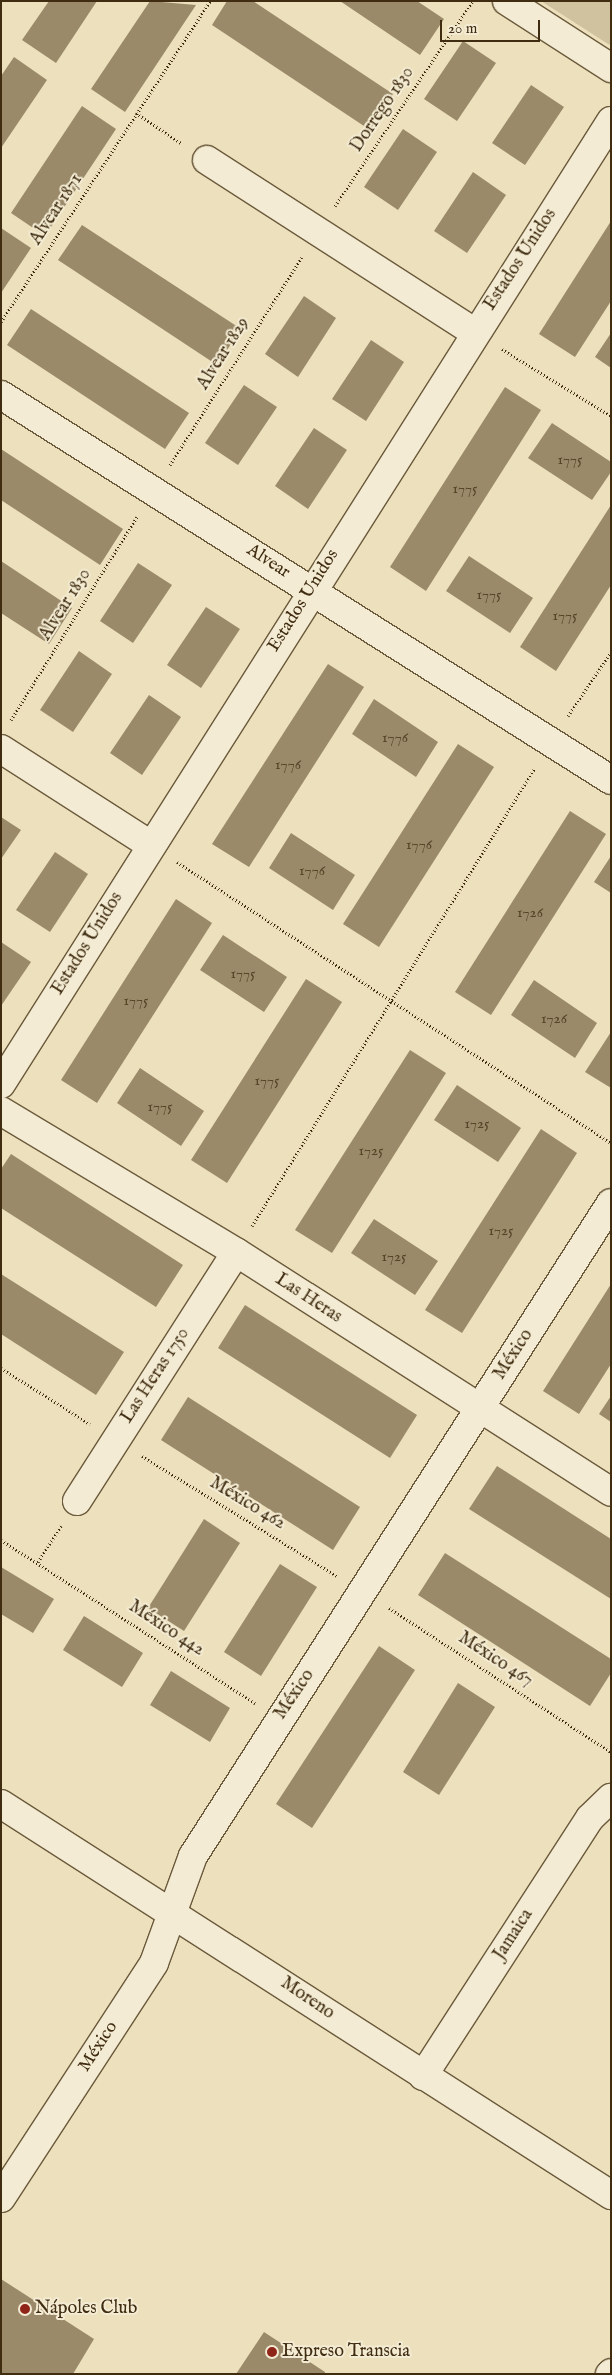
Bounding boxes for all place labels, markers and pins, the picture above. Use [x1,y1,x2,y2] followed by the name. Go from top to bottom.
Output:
[35,2298,137,2320] place label: Nápoles Club
[19,2303,31,2315] marker: Nápoles Club
[282,2341,410,2363] place label: Expreso Transcia
[266,2346,278,2358] marker: Expreso Transcia

